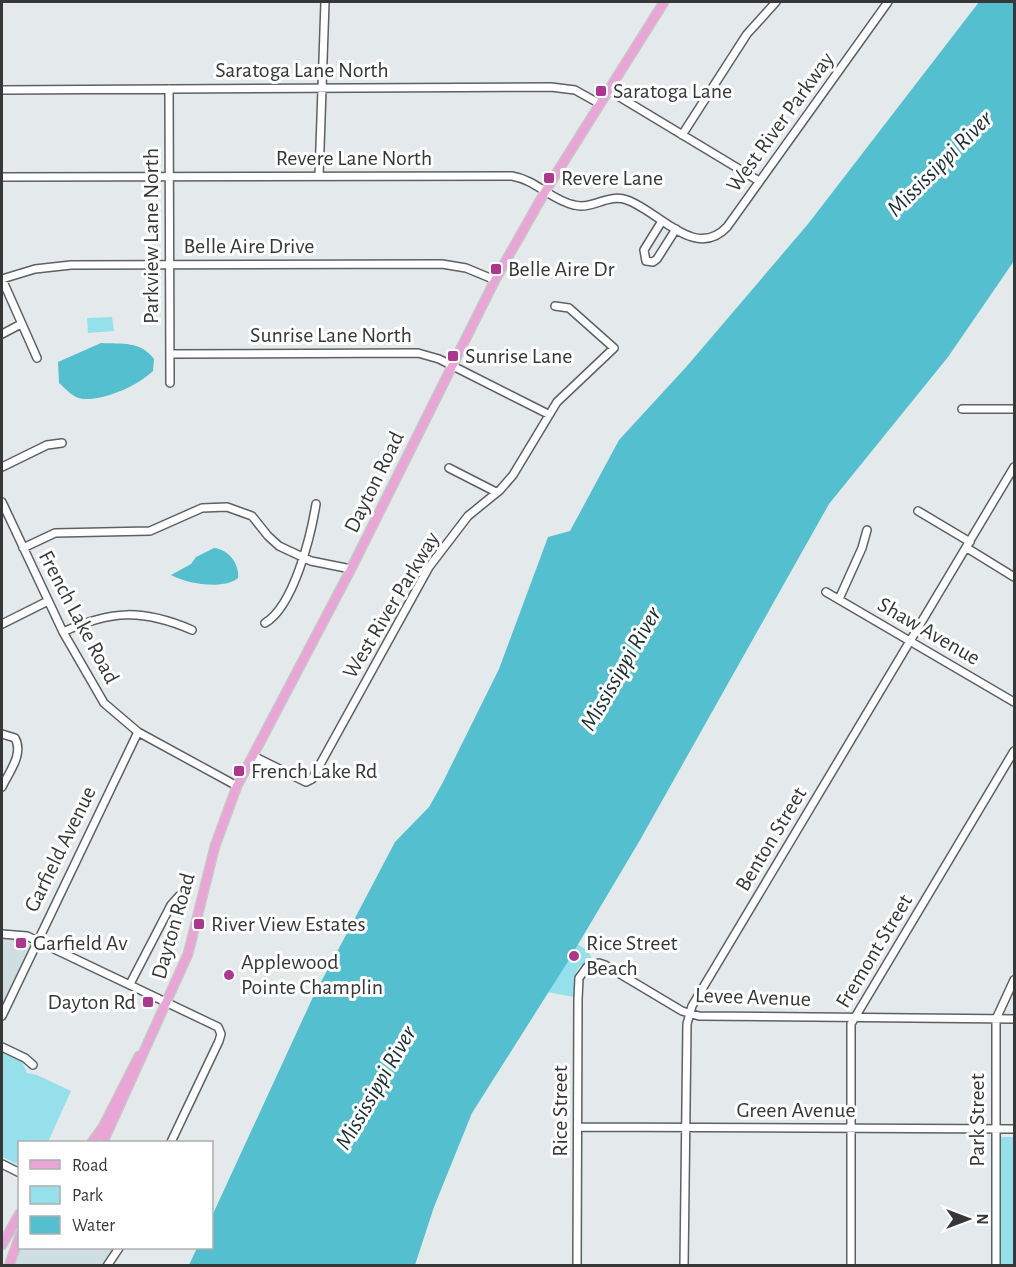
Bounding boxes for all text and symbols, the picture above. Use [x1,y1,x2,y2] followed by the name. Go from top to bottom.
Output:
[722,48,838,196] street label: West River Parkway
[215,59,389,81] street label: Saratoga Lane North
[613,80,732,102] place label: Saratoga Lane
[594,84,608,98] marker: Saratoga Lane
[883,106,998,221] water label: Mississippi River
[276,147,432,169] street label: Revere Lane North
[140,148,162,324] street label: Parkview Lane North
[561,167,663,189] place label: Revere Lane
[542,171,556,185] marker: Revere Lane
[183,235,315,257] street label: Belle Aire Drive
[508,258,615,280] place label: Belle Aire Dr
[489,262,503,276] marker: Belle Aire Dr
[250,324,412,346] street label: Sunrise Lane North
[465,345,572,367] place label: Sunrise Lane
[446,349,460,363] marker: Sunrise Lane
[340,428,408,536] street label: Dayton Road
[339,527,444,682] street label: West River Parkway
[35,547,123,687] street label: French Lake Road
[874,593,984,669] street label: Shaw Avenue
[576,602,667,735] water label: Mississippi River
[251,760,377,782] place label: French Lake Rd
[232,764,246,778] marker: French Lake Rd
[20,783,100,915] street label: Garfield Avenue
[731,783,811,895] street label: Benton Street
[147,870,199,982] street label: Dayton Road
[832,891,916,1011] street label: Fremont Street
[211,913,366,935] place label: River View Estates
[192,917,206,931] marker: River View Estates
[33,932,128,954] place label: Garfield Av
[586,932,678,979] place label: Rice Street Beach
[14,936,28,950] marker: Garfield Av
[567,949,581,963] marker: Rice Street Beach
[241,951,383,998] place label: Applewood Pointe Champlin
[222,968,236,982] marker: Applewood Pointe Champlin
[695,984,811,1010] street label: Levee Avenue
[47,991,136,1013] place label: Dayton Rd
[141,995,155,1009] marker: Dayton Rd
[331,1021,422,1154] water label: Mississippi River
[549,1065,571,1157] street label: Rice Street
[966,1073,988,1167] street label: Park Street
[736,1099,856,1121] street label: Green Avenue
[18,1141,213,1249] legend
[72,1157,108,1175] text: Road
[72,1187,104,1205] text: Park
[938,1189,998,1249] north arrow
[974,1213,990,1225] text: N
[72,1217,115,1235] text: Water

